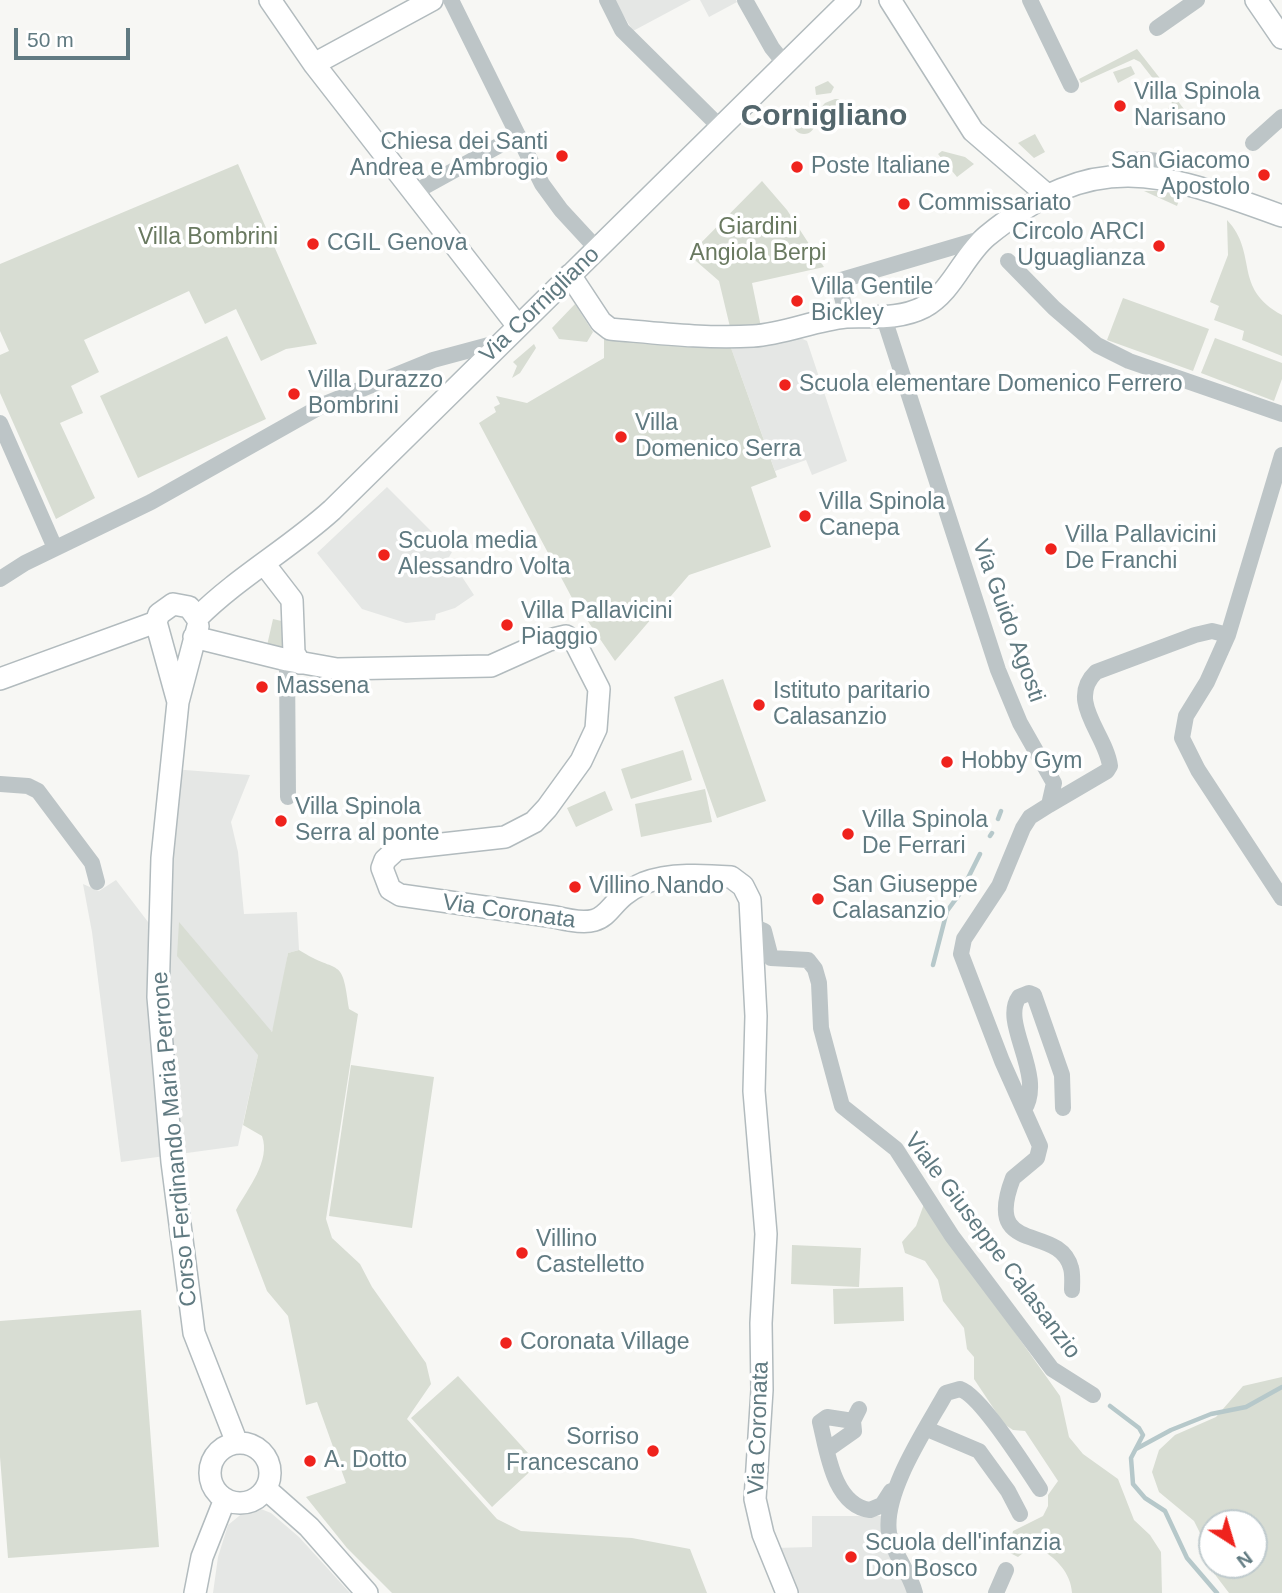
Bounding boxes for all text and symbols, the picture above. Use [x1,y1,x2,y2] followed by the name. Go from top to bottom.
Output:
[18,14,133,58] scale bar
[27,28,74,51] text: 50 m
[1134,79,1260,133] place label: Villa Spinola Narisano
[1112,98,1128,114] marker: Villa Spinola Narisano
[741,99,907,135] district label: Cornigliano
[350,129,548,183] place label: Chiesa dei Santi Andrea e Ambrogio
[554,148,570,164] marker: Chiesa dei Santi Andrea e Ambrogio
[1111,148,1250,202] place label: San Giacomo Apostolo
[811,153,950,181] place label: Poste Italiane
[789,159,805,175] marker: Poste Italiane
[1256,167,1272,183] marker: San Giacomo Apostolo
[918,190,1071,218] place label: Commissariato
[896,196,912,212] marker: Commissariato
[690,214,826,268] park label: Giardini Angiola Berpi
[1012,219,1145,273] place label: Circolo ARCI Uguaglianza
[138,224,278,252] park label: Villa Bombrini
[327,230,468,258] place label: CGIL Genova
[305,236,321,252] marker: CGIL Genova
[1151,238,1167,254] marker: Circolo ARCI Uguaglianza
[474,241,606,369] street label: Via Cornigliano
[811,274,933,328] place label: Villa Gentile Bickley
[789,293,805,309] marker: Villa Gentile Bickley
[308,367,443,421] place label: Villa Durazzo Bombrini
[799,371,1183,399] place label: Scuola elementare Domenico Ferrero
[777,377,793,393] marker: Scuola elementare Domenico Ferrero
[286,386,302,402] marker: Villa Durazzo Bombrini
[635,410,801,464] place label: Villa Domenico Serra
[613,429,629,445] marker: Villa Domenico Serra
[819,489,945,543] place label: Villa Spinola Canepa
[797,508,813,524] marker: Villa Spinola Canepa
[1065,522,1217,576] place label: Villa Pallavicini De Franchi
[398,528,571,582] place label: Scuola media Alessandro Volta
[966,536,1050,706] street label: Via Guido Agosti
[1043,541,1059,557] marker: Villa Pallavicini De Franchi
[376,547,392,563] marker: Scuola media Alessandro Volta
[521,598,673,652] place label: Villa Pallavicini Piaggio
[499,617,515,633] marker: Villa Pallavicini Piaggio
[276,673,369,701] place label: Massena
[773,678,930,732] place label: Istituto paritario Calasanzio
[254,679,270,695] marker: Massena
[751,697,767,713] marker: Istituto paritario Calasanzio
[961,748,1082,776] place label: Hobby Gym
[939,754,955,770] marker: Hobby Gym
[295,794,439,848] place label: Villa Spinola Serra al ponte
[862,807,988,861] place label: Villa Spinola De Ferrari
[273,813,289,829] marker: Villa Spinola Serra al ponte
[840,826,856,842] marker: Villa Spinola De Ferrari
[832,872,978,926] place label: San Giuseppe Calasanzio
[589,873,724,901] place label: Villino Nando
[567,879,583,895] marker: Villino Nando
[441,889,577,935] street label: Via Coronata
[810,891,826,907] marker: San Giuseppe Calasanzio
[147,970,203,1308] street label: Corso Ferdinando Maria Perrone
[898,1128,1086,1364] street label: Viale Giuseppe Calasanzio
[536,1226,645,1280] place label: Villino Castelletto
[514,1245,530,1261] marker: Villino Castelletto
[520,1329,690,1357] place label: Coronata Village
[498,1335,514,1351] marker: Coronata Village
[743,1361,775,1495] street label: Via Coronata
[506,1424,639,1478] place label: Sorriso Francescano
[645,1443,661,1459] marker: Sorriso Francescano
[324,1447,407,1475] place label: A. Dotto
[302,1453,318,1469] marker: A. Dotto
[1198,1509,1268,1579] north arrow
[865,1530,1061,1584] place label: Scuola dell'infanzia Don Bosco
[1233,1547,1257,1572] text: N
[843,1549,859,1565] marker: Scuola dell'infanzia Don Bosco

